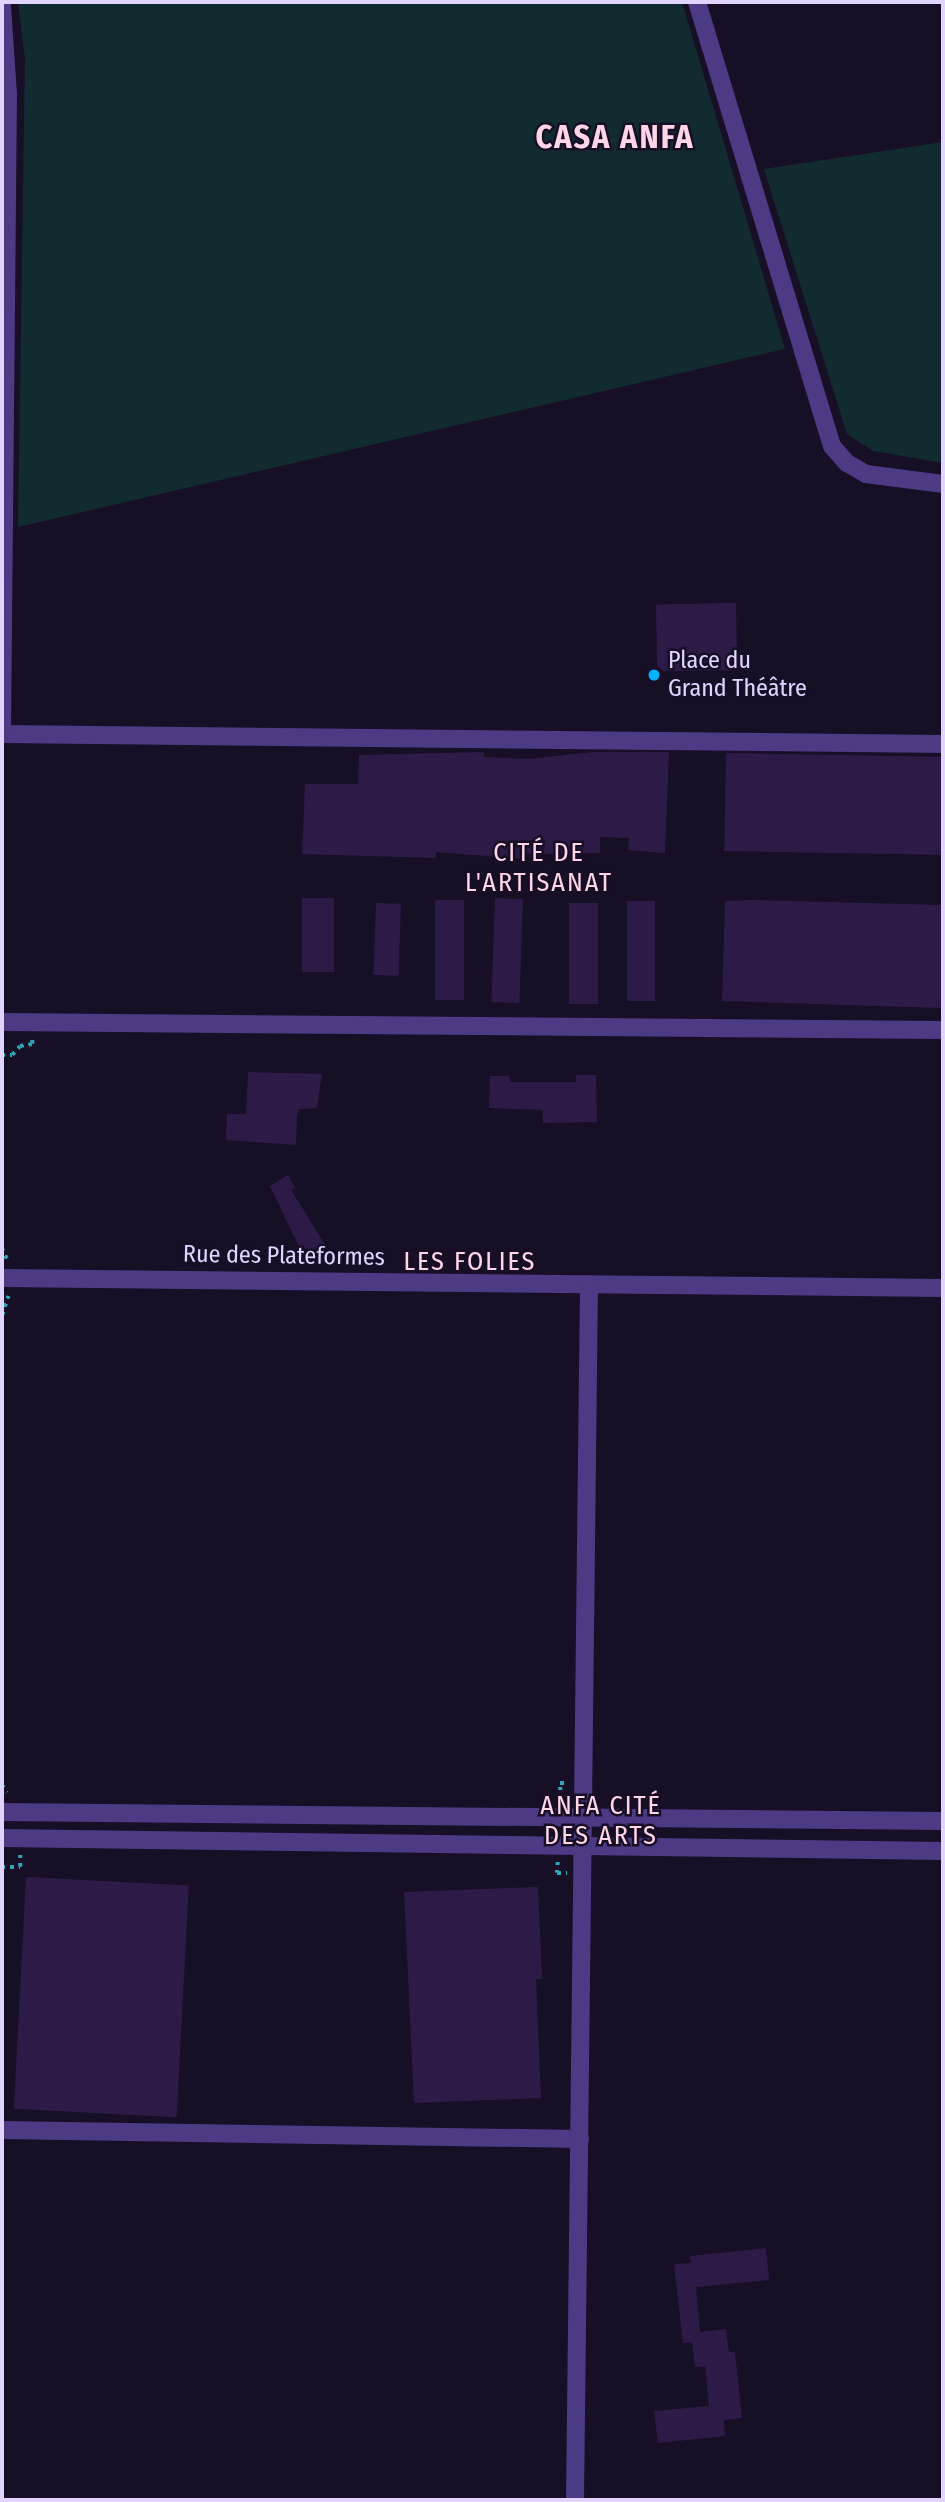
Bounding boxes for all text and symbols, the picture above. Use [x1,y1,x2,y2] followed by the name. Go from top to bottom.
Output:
[537,118,693,156] district label: CASA ANFA
[668,647,807,703] place label: Place du Grand Théâtre
[646,667,662,683] marker: Place du Grand Théâtre
[466,837,612,898] district label: CITÉ DE L'ARTISANAT
[183,1240,385,1272] street label: Rue des Plateformes
[405,1246,535,1278] district label: LES FOLIES
[541,1790,661,1852] district label: ANFA CITÉ DES ARTS

